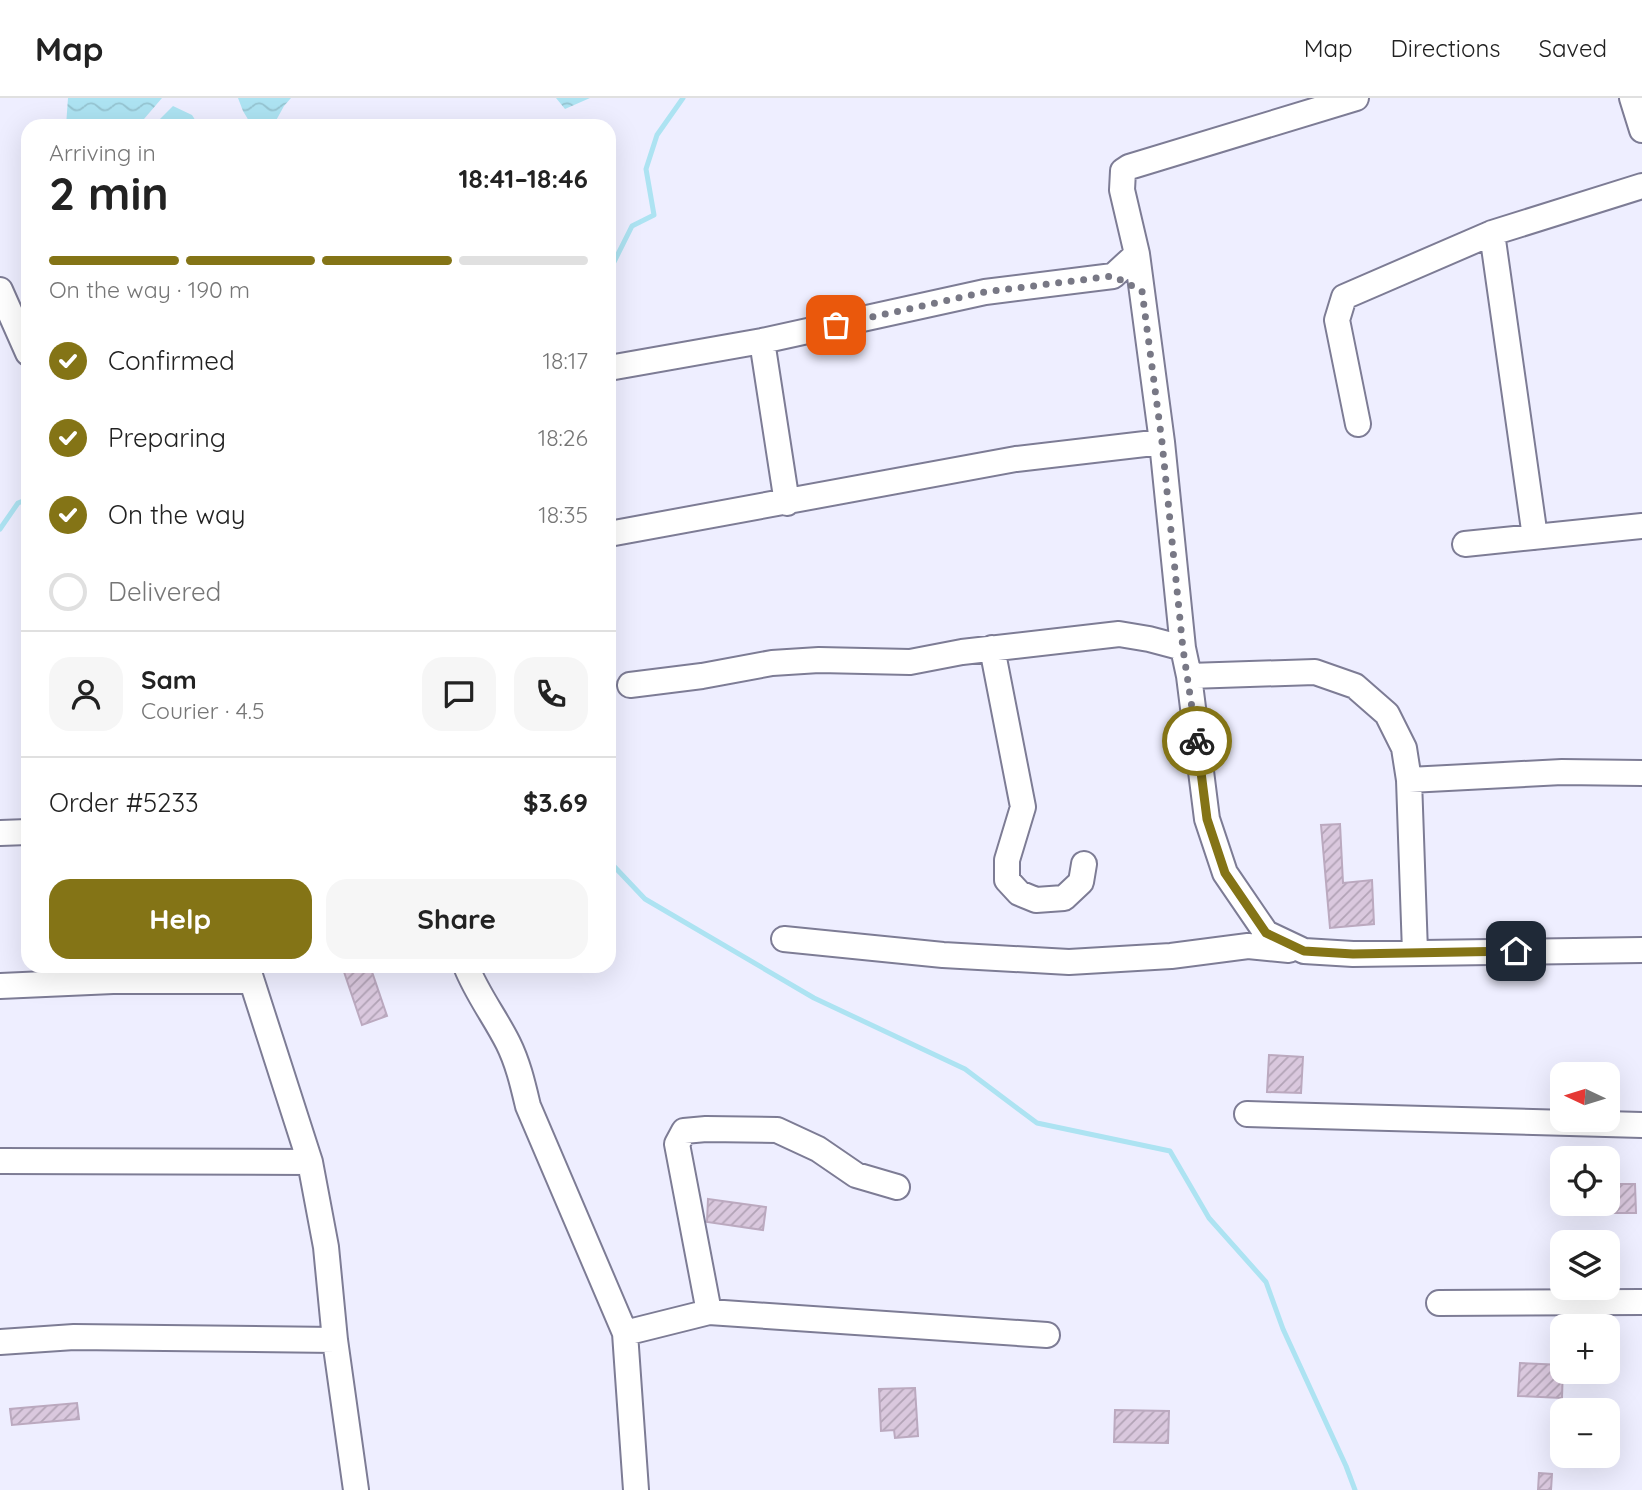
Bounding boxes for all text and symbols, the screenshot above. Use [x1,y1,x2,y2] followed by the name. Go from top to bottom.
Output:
[35,28,103,69] text: Map
[1304,33,1353,63] text: Map
[1391,33,1501,63] text: Directions
[1539,33,1607,63] text: Saved
[49,138,156,167] text: Arriving in
[458,162,588,195] text: 18:41–18:46
[49,164,169,222] text: 2 min
[49,275,250,304] text: On the way · 190 m
[806,295,866,355] pin
[817,306,855,344] icon: bag
[49,342,87,380] icon: check
[108,344,235,377] text: Confirmed
[542,346,588,375] text: 18:17
[49,419,87,457] icon: check
[108,421,226,454] text: Preparing
[538,423,588,452] text: 18:26
[49,496,87,534] icon: check
[108,498,246,531] text: On the way
[538,500,588,529] text: 18:35
[108,575,221,608] text: Delivered
[49,657,123,731] button: person
[422,657,496,731] button: chat
[514,657,588,731] button: phone
[141,663,197,696] text: Sam
[141,696,265,725] text: Courier · 4.5
[1162,706,1232,776] courier
[1178,722,1216,760] icon: bike
[49,786,199,819] text: Order #5233
[523,786,588,819] text: $3.69
[49,879,312,959] button: Help
[326,879,588,959] button: Share
[1486,921,1546,981] pin
[1497,932,1535,970] icon: home
[1550,1062,1620,1132] north arrow
[1550,1062,1620,1468] map controls
[1550,1146,1620,1216] button: locate
[1550,1230,1620,1300] button: layers
[1550,1314,1620,1384] button: +
[1550,1398,1620,1468] button: −

